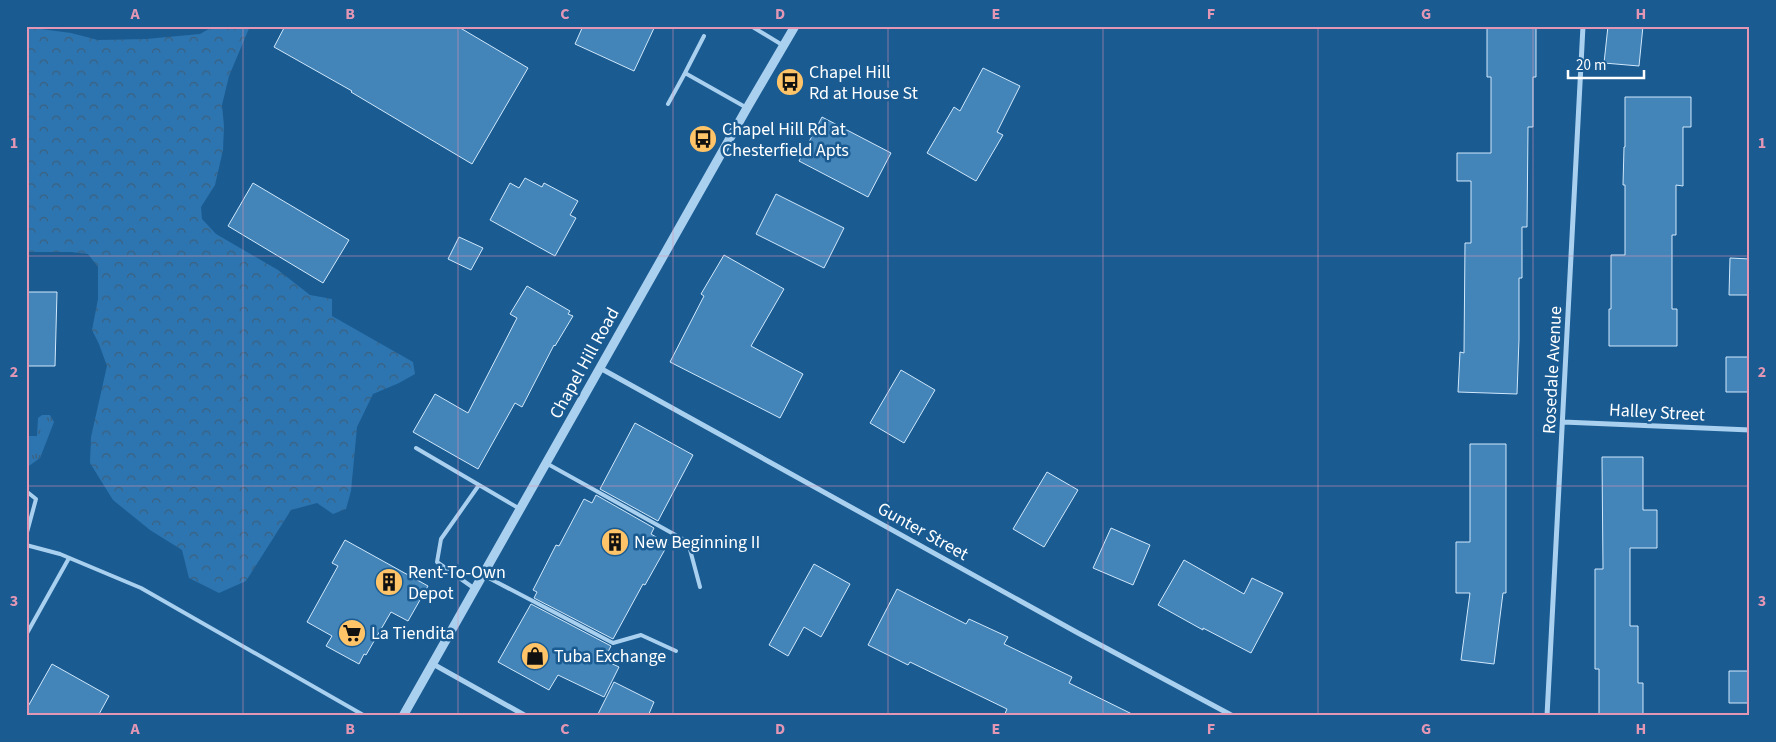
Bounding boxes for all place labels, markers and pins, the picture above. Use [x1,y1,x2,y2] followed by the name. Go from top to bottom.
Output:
[809,60,918,106] place label: Chapel Hill Rd at House St
[775,67,805,97] bus stop icon: Chapel Hill Rd at House St
[722,117,849,163] place label: Chapel Hill Rd at Chesterfield Apts
[688,124,718,154] bus stop icon: Chapel Hill Rd at Chesterfield Apts
[600,527,630,557] building icon: New Beginning II
[634,530,760,555] place label: New Beginning II
[408,560,506,606] place label: Rent-To-Own Depot
[374,567,404,597] building icon: Rent-To-Own Depot
[337,618,367,648] supermarket icon: La Tiendita
[371,621,454,646] place label: La Tiendita
[520,641,550,671] shop icon: Tuba Exchange
[554,644,666,669] place label: Tuba Exchange

